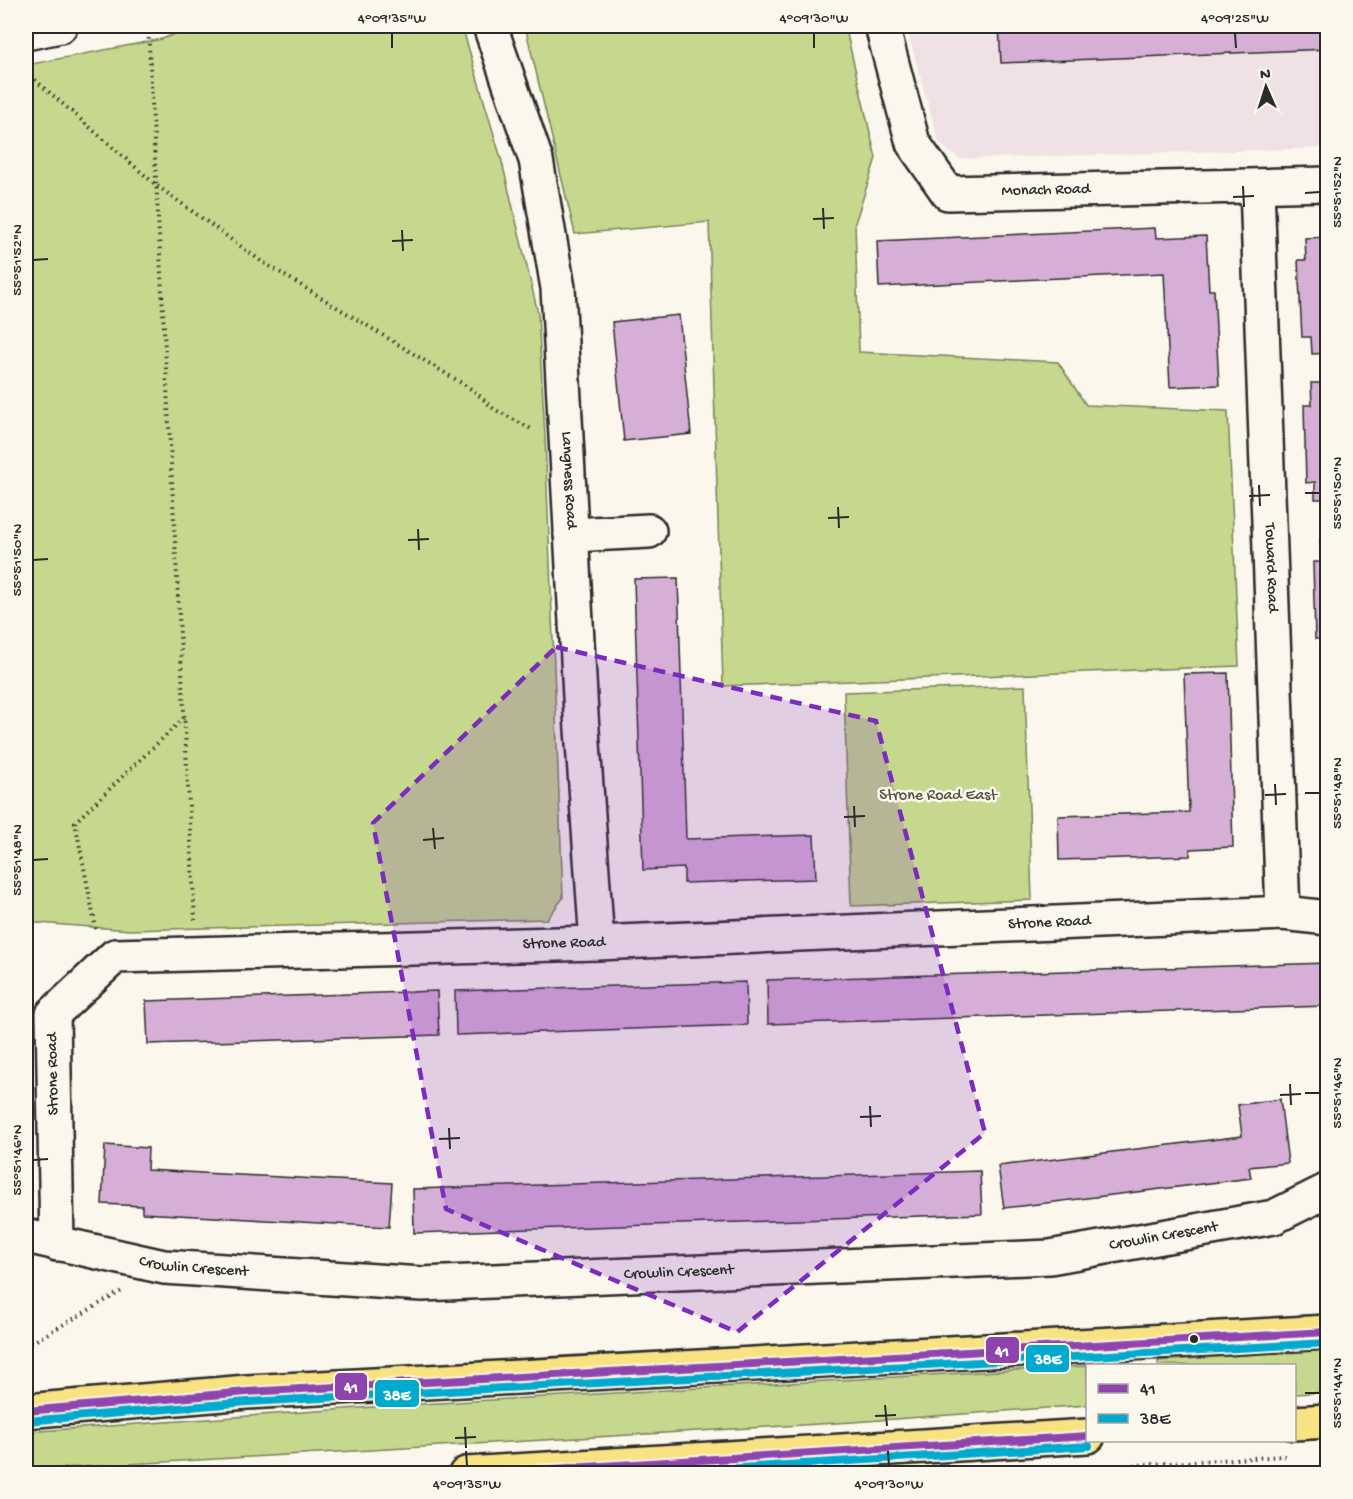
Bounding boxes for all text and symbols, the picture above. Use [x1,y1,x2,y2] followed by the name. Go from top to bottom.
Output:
[358,10,426,28] text: 4°09'35"W
[780,10,849,28] text: 4°09'30"W
[1201,10,1269,28] text: 4°09'25"W
[1236,57,1296,117] north arrow
[1260,66,1272,85] text: N
[1329,156,1347,228] text: 55°51'52"N
[1001,180,1092,201] street label: Monach Road
[9,224,27,296] text: 55°51'52"N
[556,431,581,531] street label: Langness Road
[1329,456,1347,529] text: 55°51'50"N
[1260,522,1282,614] street label: Toward Road
[9,523,27,596] text: 55°51'50"N
[1329,757,1347,829] text: 55°51'48"N
[879,787,998,806] park label: Strone Road East
[9,824,27,896] text: 55°51'48"N
[1008,912,1093,935] street label: Strone Road
[522,933,607,955] street label: Strone Road
[44,1031,64,1115] street label: Strone Road
[1329,1057,1347,1129] text: 55°51'46"N
[9,1124,27,1196] text: 55°51'46"N
[1108,1217,1221,1256] street label: Crowlin Crescent
[137,1252,250,1282] street label: Crowlin Crescent
[624,1261,735,1285] street label: Crowlin Crescent
[1188,1333,1200,1345] unlabelled marker
[985,1336,1020,1364] line badge: 41
[994,1344,1009,1363] text: 41
[1025,1344,1070,1373] line badge: 38E
[1033,1352,1063,1371] text: 38E
[1329,1358,1347,1428] text: 55°51'44"N
[1086,1364,1296,1442] legend
[334,1372,368,1401] line badge: 41
[374,1379,420,1408] line badge: 38E
[343,1380,358,1399] text: 41
[1140,1380,1156,1401] text: 41
[382,1388,412,1407] text: 38E
[1139,1410,1171,1431] text: 38E
[433,1476,501,1494] text: 4°09'35"W
[855,1476,924,1494] text: 4°09'30"W

